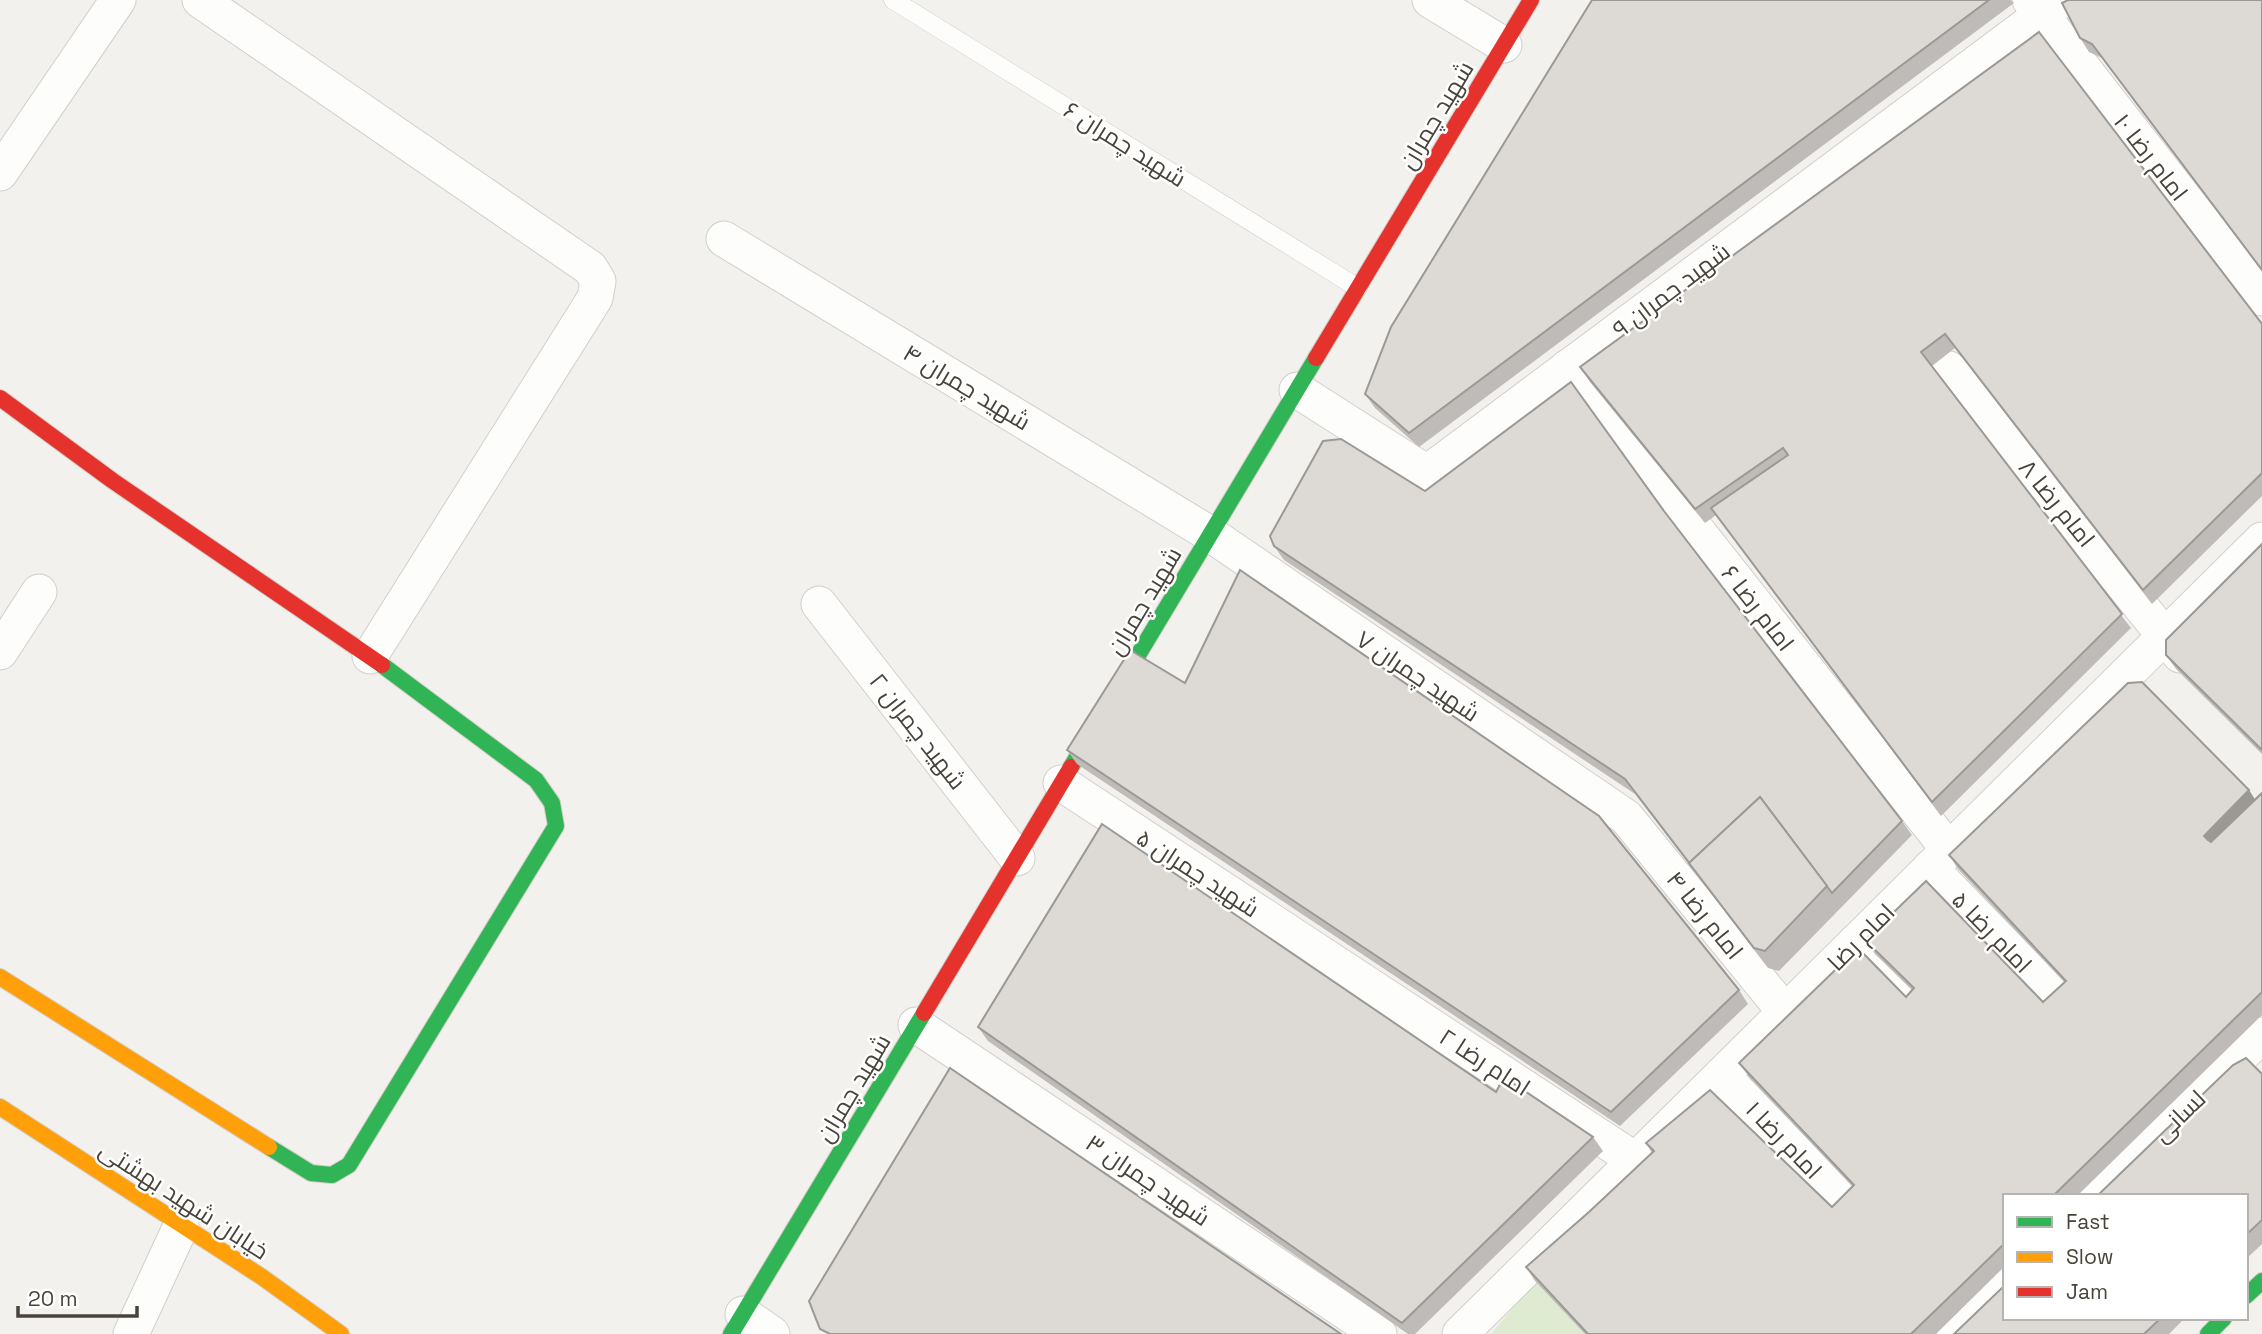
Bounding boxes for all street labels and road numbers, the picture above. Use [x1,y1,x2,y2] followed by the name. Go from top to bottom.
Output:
[1392,55,1481,175] street label: شهید چمران
[1057,94,1192,195] street label: شهید چمران ۶
[2106,107,2195,208] street label: امام رضا ۱۰
[1606,236,1737,345] street label: شهید چمران ۹
[897,337,1036,438] street label: شهید چمران ۴
[2011,453,2102,554] street label: امام رضا ۸
[1100,541,1189,661] street label: شهید چمران
[1714,559,1801,658] street label: امام رضا ۶
[1350,623,1486,729] street label: شهید چمران ۷
[862,666,973,796] street label: شهید چمران ۲
[1130,822,1265,925] street label: شهید چمران ۵
[1659,864,1750,966] street label: امام رضا ۴
[1945,884,2039,980] street label: امام رضا ۵
[1821,897,1902,978] street label: امام رضا
[1433,1021,1536,1104] street label: امام رضا ۲
[809,1028,898,1148] street label: شهید چمران
[2146,1083,2212,1149] street label: لسانی
[1739,1094,1829,1186] street label: امام رضا ۱
[1079,1127,1216,1234] street label: شهید چمران ۳
[93,1134,275,1266] street label: خیابان شهید بهشتی

